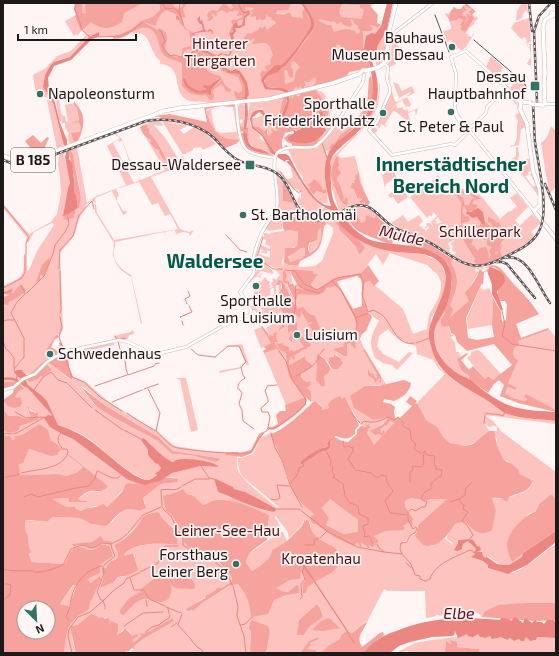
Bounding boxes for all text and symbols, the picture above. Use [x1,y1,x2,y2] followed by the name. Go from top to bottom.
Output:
[18,16,136,42] scale bar
[24,22,48,36] text: 1 km
[332,28,444,63] place label: Bauhaus Museum Dessau
[184,34,256,69] park label: Hinterer Tiergarten
[447,42,457,52] marker: Bauhaus Museum Dessau
[428,67,526,102] place label: Dessau Hauptbahnhof
[529,80,541,92] marker: Dessau Hauptbahnhof
[48,84,155,102] place label: Napoleonsturm
[35,89,45,99] marker: Napoleonsturm
[264,94,375,129] place label: Sporthalle Friederikenplatz
[446,107,456,117] marker: St. Peter & Paul
[378,108,388,118] marker: Sporthalle Friederikenplatz
[398,117,504,135] place label: St. Peter & Paul
[11,148,55,172] road number: B 185
[376,152,526,197] district label: Innerstädtischer Bereich Nord
[111,155,241,173] place label: Dessau-Waldersee
[244,159,256,171] marker: Dessau-Waldersee
[251,205,356,223] place label: St. Bartholomäi
[238,210,248,220] marker: St. Bartholomäi
[378,220,427,249] water label: Mulde
[439,222,521,240] park label: Schillerpark
[166,249,264,272] district label: Waldersee
[251,281,261,291] marker: Sporthalle am Luisium
[217,291,295,326] place label: Sporthalle am Luisium
[305,325,358,343] place label: Luisium
[292,330,302,340] marker: Luisium
[58,344,161,362] place label: Schwedenhaus
[45,349,55,359] marker: Schwedenhaus
[174,521,280,539] park label: Leiner-See-Hau
[151,545,229,580] place label: Forsthaus Leiner Berg
[281,549,361,567] park label: Kroatenhau
[231,559,241,569] marker: Forsthaus Leiner Berg
[16,600,56,640] north arrow
[443,603,475,622] water label: Elbe
[34,622,47,637] text: N

